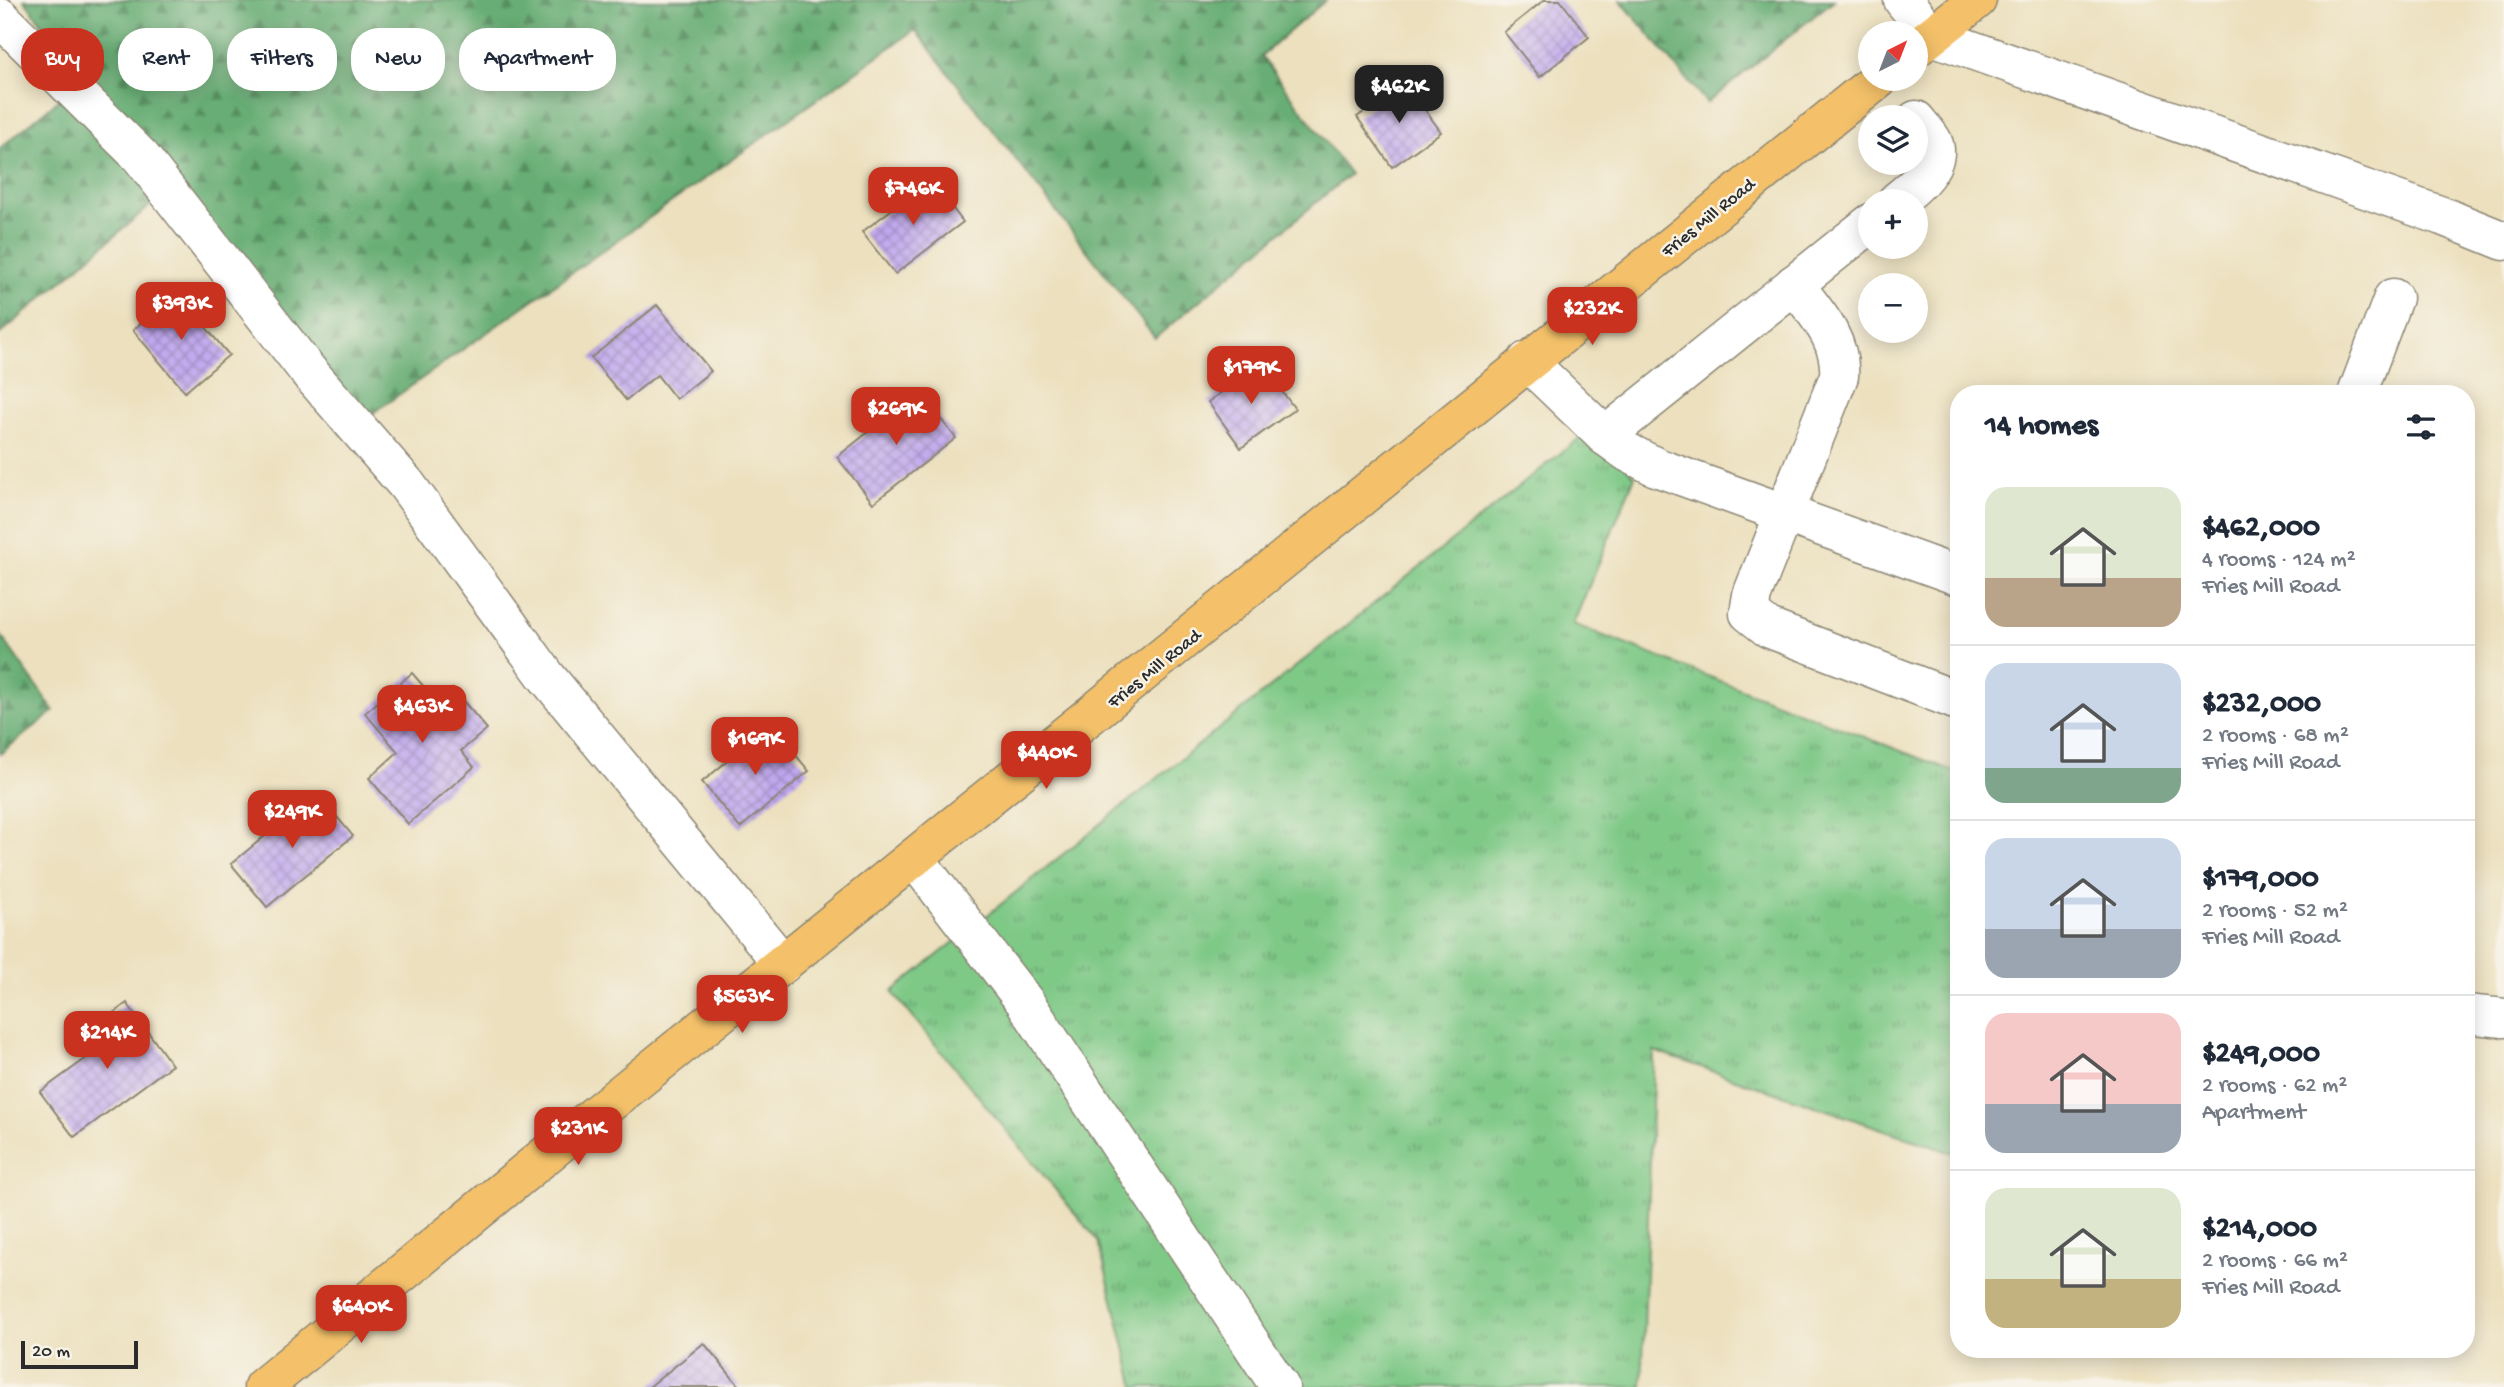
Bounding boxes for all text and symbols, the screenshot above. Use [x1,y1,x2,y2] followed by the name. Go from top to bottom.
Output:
[1858,21,1928,91] north arrow
[1858,21,1928,343] map controls
[21,28,104,91] chip: Buy
[118,28,213,91] chip: Rent
[227,28,337,91] chip: Filters
[351,28,445,91] chip: New
[459,28,616,91] chip: Apartment
[1350,66,1448,125] pin: $462K
[1371,74,1427,101] text: $462K
[1858,105,1928,175] button: layers
[864,168,962,227] pin: $746K
[1657,173,1762,264] street label: Fries Mill Road
[884,176,942,203] text: $746K
[1858,189,1928,259] button: +
[1858,273,1928,343] button: −
[132,282,230,342] pin: $393K
[1543,288,1641,347] pin: $232K
[152,291,210,318] text: $393K
[1563,296,1621,323] text: $232K
[1202,346,1300,406] pin: $179K
[1223,355,1279,382] text: $179K
[847,388,945,447] pin: $269K
[867,396,925,423] text: $269K
[2402,408,2440,446] icon: filters
[1985,410,2098,445] text: 14 homes
[2202,512,2320,547] text: $462,000
[2041,515,2125,599] icon: home
[2202,547,2356,574] text: 4 rooms · 124 m²
[2202,574,2339,601] text: Fries Mill Road
[1103,624,1208,715] street label: Fries Mill Road
[373,686,471,745] pin: $463K
[2202,688,2321,723] text: $232,000
[2041,691,2125,775] icon: home
[393,694,451,721] text: $463K
[706,718,804,777] pin: $169K
[2202,723,2349,750] text: 2 rooms · 68 m²
[727,726,783,753] text: $169K
[997,732,1095,791] pin: $440K
[1017,740,1075,767] text: $440K
[2202,750,2339,777] text: Fries Mill Road
[243,790,341,850] pin: $249K
[264,799,320,826] text: $249K
[2202,863,2319,898] text: $179,000
[2041,866,2125,950] icon: home
[2202,898,2348,925] text: 2 rooms · 52 m²
[2202,925,2339,952] text: Fries Mill Road
[693,976,791,1035] pin: $563K
[713,984,771,1011] text: $563K
[58,1012,156,1071] pin: $214K
[80,1020,134,1047] text: $214K
[2202,1038,2320,1073] text: $249,000
[2041,1041,2125,1125] icon: home
[2202,1073,2347,1100] text: 2 rooms · 62 m²
[2202,1100,2306,1127] text: Apartment
[529,1108,627,1167] pin: $231K
[550,1116,606,1143] text: $231K
[2202,1213,2317,1248] text: $214,000
[2041,1216,2125,1300] icon: home
[2202,1248,2348,1275] text: 2 rooms · 66 m²
[2202,1275,2339,1302] text: Fries Mill Road
[312,1286,410,1345] pin: $640K
[332,1294,390,1321] text: $640K
[21,1338,138,1370] scale bar
[32,1341,70,1364] text: 20 m

